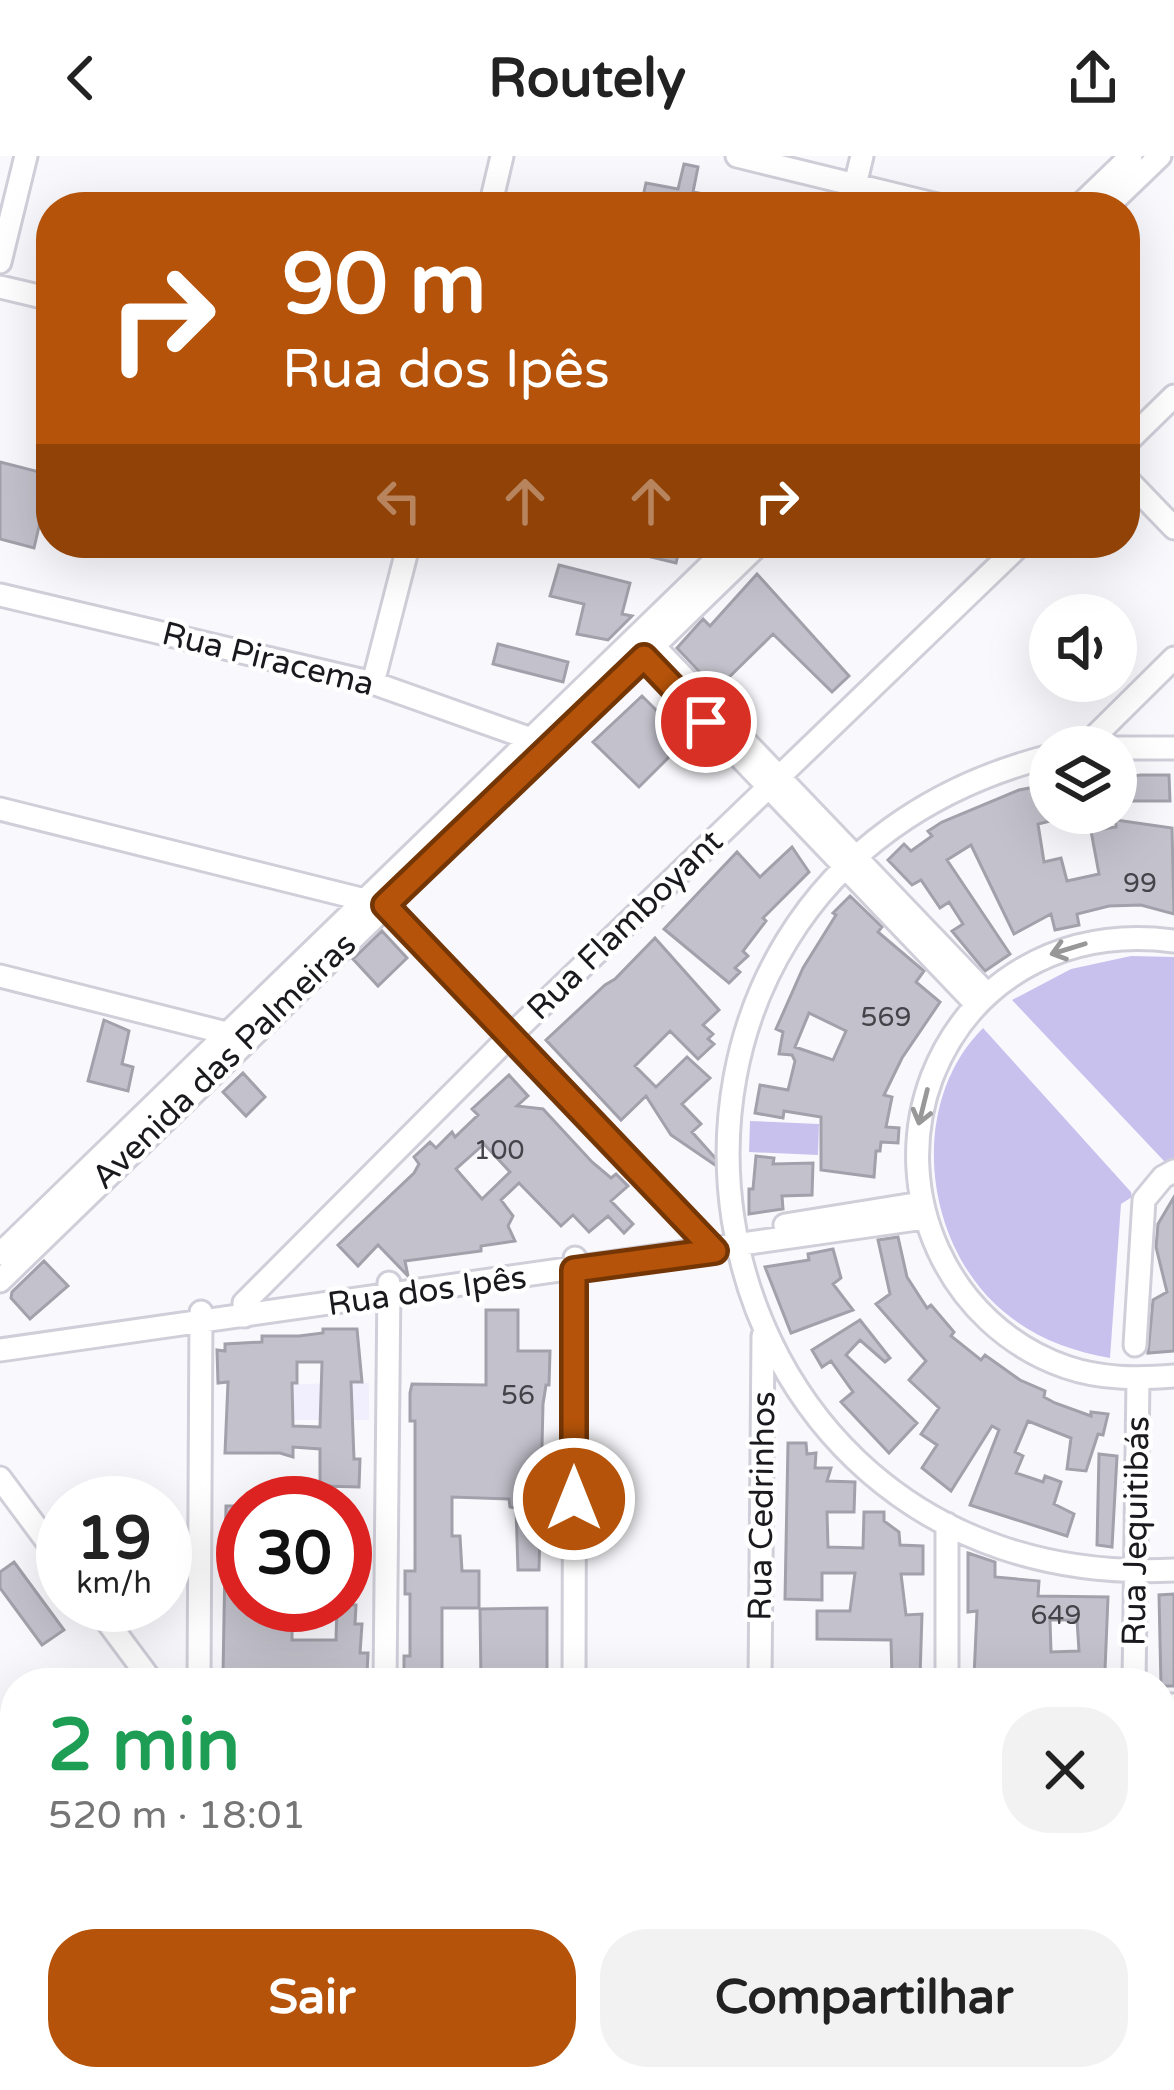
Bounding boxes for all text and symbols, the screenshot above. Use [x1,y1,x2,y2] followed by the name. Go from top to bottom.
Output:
[48,45,114,111] icon: back
[1060,45,1126,111] icon: share
[488,46,686,111] text: Routely
[282,235,486,336] text: 90 m
[84,240,240,396] icon: right
[282,337,610,402] text: Rua dos Ipês
[366,468,432,534] icon: left
[492,468,558,534] icon: ahead
[618,468,684,534] icon: ahead
[744,468,810,534] icon: right
[1029,594,1137,834] map controls
[1029,594,1137,702] button: sound
[158,614,378,704] street label: Rua Piracema
[655,671,757,773] pin
[673,689,739,755] icon: arrive
[1029,726,1137,834] button: layers
[519,822,731,1028] street label: Rua Flamboyant
[1123,867,1157,900] house number: 99
[84,925,364,1197] street label: Avenida das Palmeiras
[1050,939,1088,961] one-way arrow
[861,1001,911,1034] house number: 569
[911,1087,933,1125] one-way arrow
[474,1134,524,1167] house number: 100
[325,1258,529,1324] street label: Rua dos Ipês
[501,1379,535,1412] house number: 56
[740,1391,784,1621] street label: Rua Cedrinhos
[1114,1416,1158,1646] street label: Rua Jequitibás
[511,1436,637,1562] position arrow
[216,1476,372,1632] speed limit sign: 30
[76,1503,152,1575] text: 19
[76,1565,152,1602] text: km/h
[1031,1599,1081,1632] house number: 649
[48,1703,240,1790] text: 2 min
[1002,1707,1128,1833] button: close
[48,1792,306,1839] text: 520 m · 18:01
[48,1929,576,2067] button: Sair
[600,1929,1128,2067] button: Compartilhar

